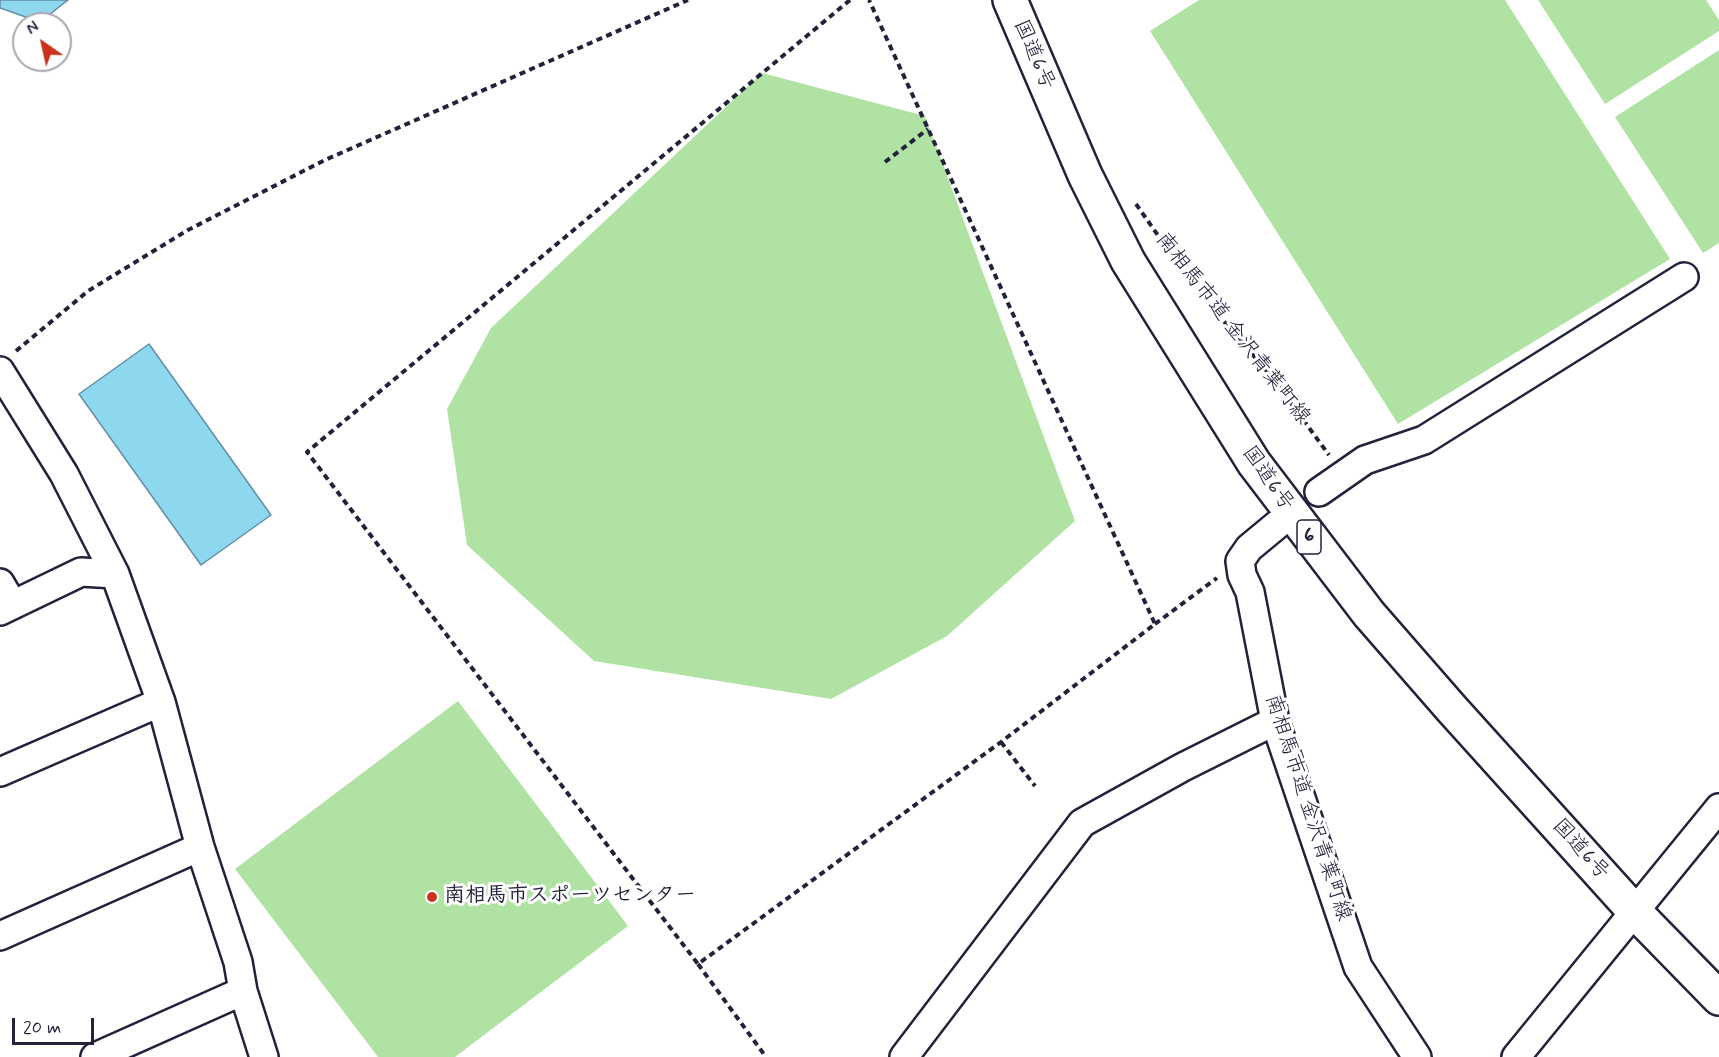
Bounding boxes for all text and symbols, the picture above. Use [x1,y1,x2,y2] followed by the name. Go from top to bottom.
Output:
[12,12,72,72] north arrow
[1007,16,1059,94] street label: 国道6号
[22,17,43,40] text: N
[1149,228,1315,430] street label: 南相馬市道 金沢青葉町線
[1236,442,1298,516] street label: 国道6号
[1297,520,1321,554] road number: 6
[1258,692,1356,924] street label: 南相馬市道 金沢青葉町線
[1546,814,1614,886] street label: 国道6号
[444,884,696,910] place label: 南相馬市スポーツセンター
[425,890,439,904] marker: 南相馬市スポーツセンター
[15,1006,98,1044] scale bar
[23,1016,61,1040] text: 20 m

